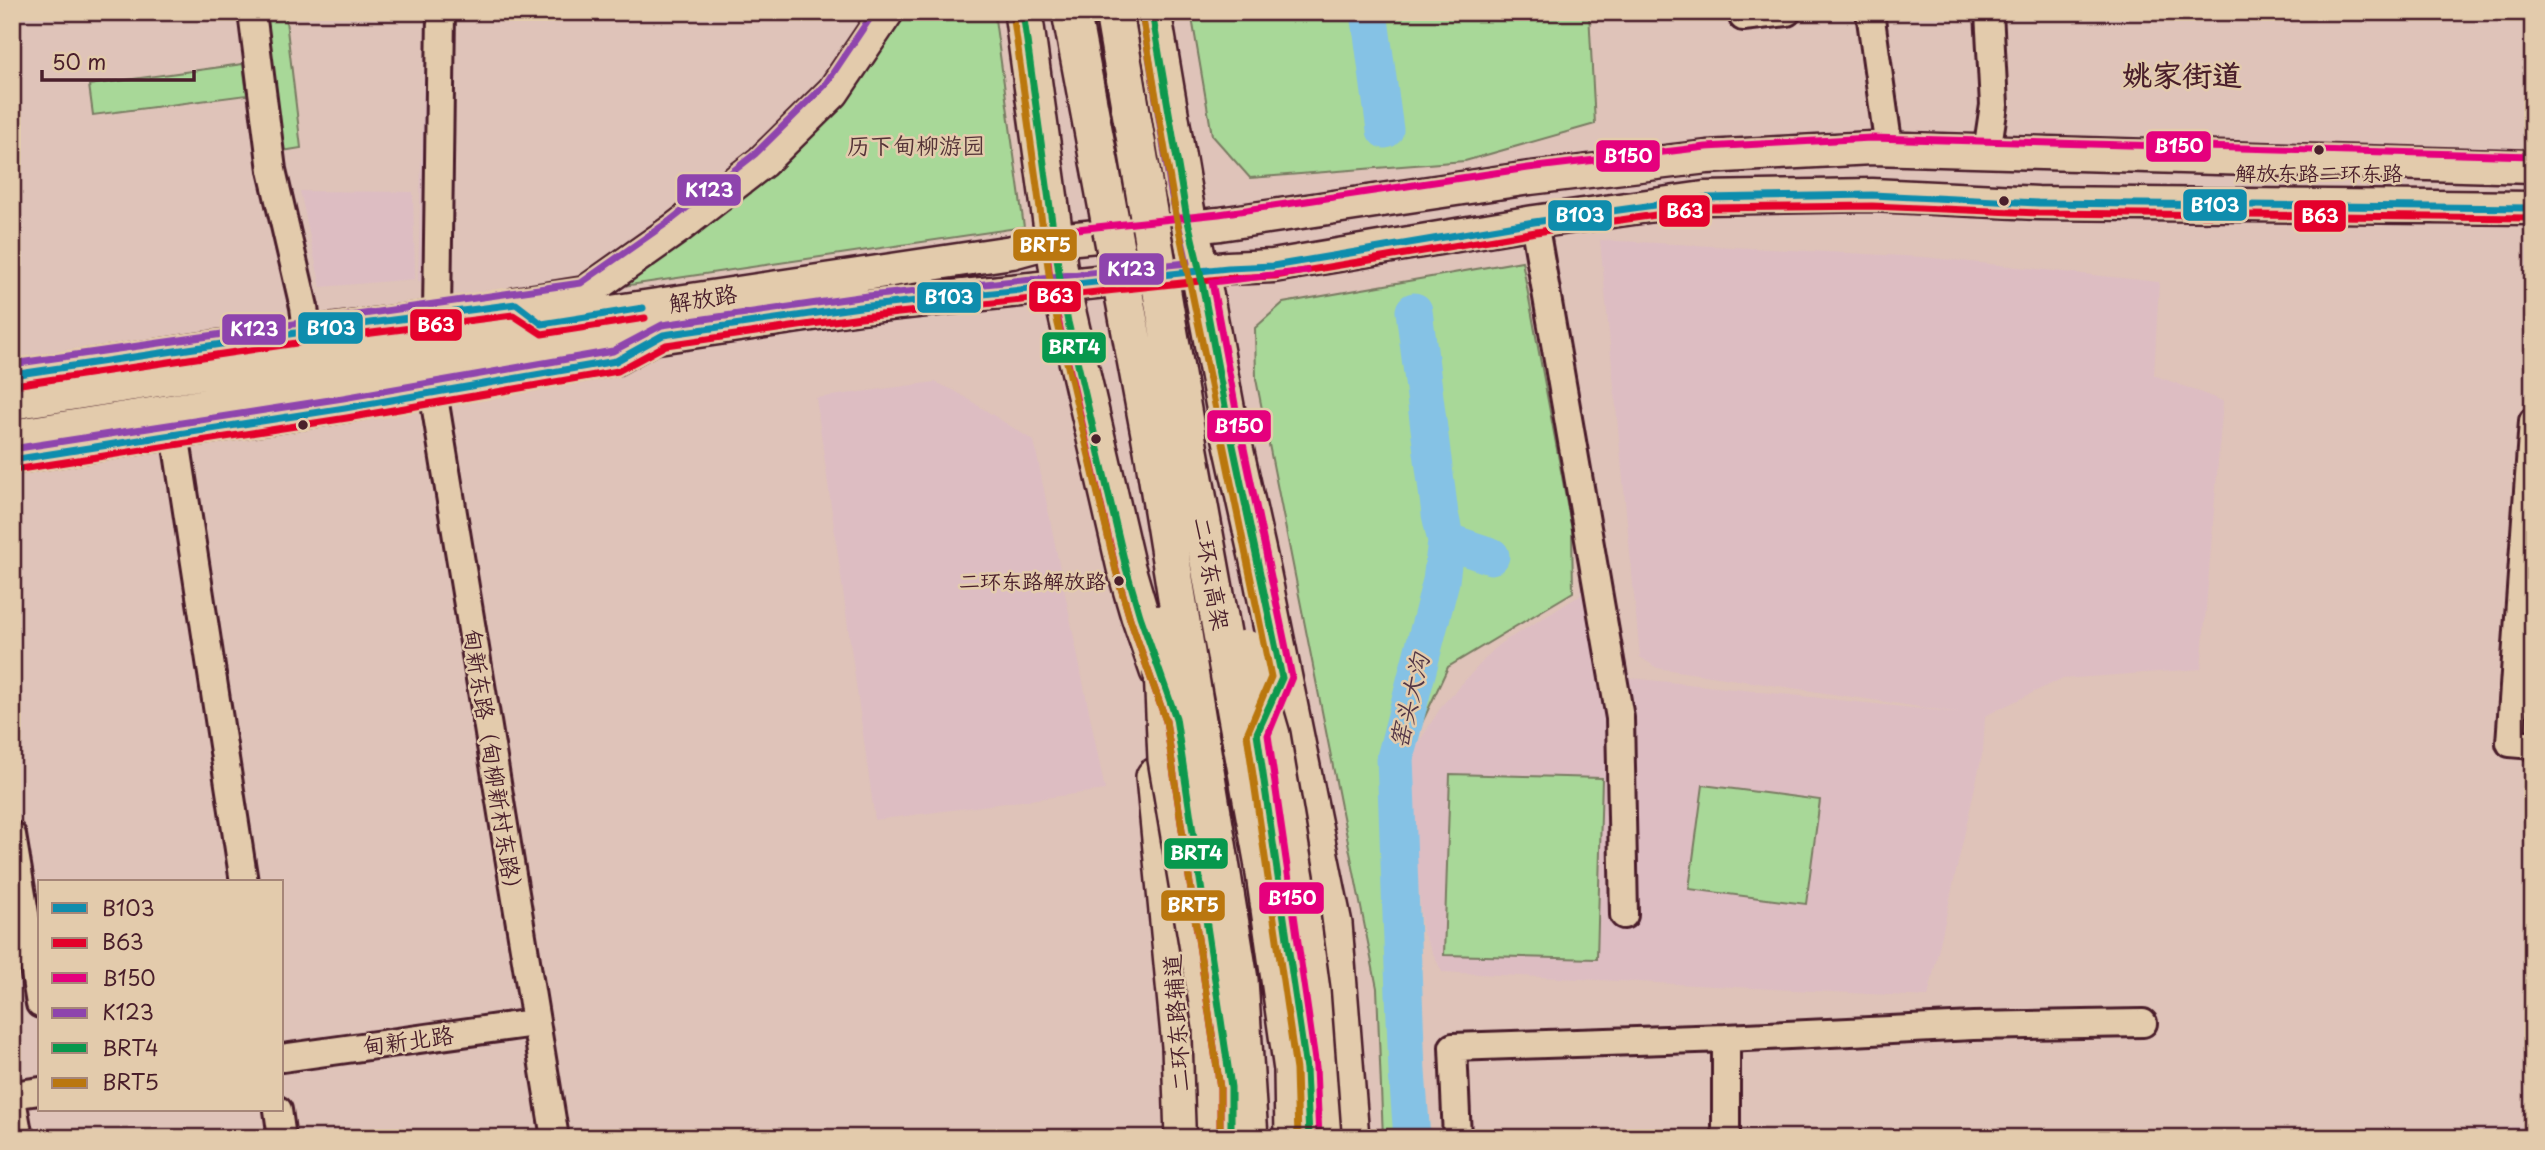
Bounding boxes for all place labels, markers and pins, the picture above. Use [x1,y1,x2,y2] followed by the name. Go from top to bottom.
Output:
[2312,143,2326,157] marker: 解放东路二环东路
[2235,156,2403,188] place label: 解放东路二环东路
[1997,194,2011,208] unlabelled marker
[296,418,310,432] unlabelled marker
[1089,432,1103,446] unlabelled marker
[959,564,1106,596] place label: 二环东路解放路
[1112,574,1126,588] marker: 二环东路解放路

